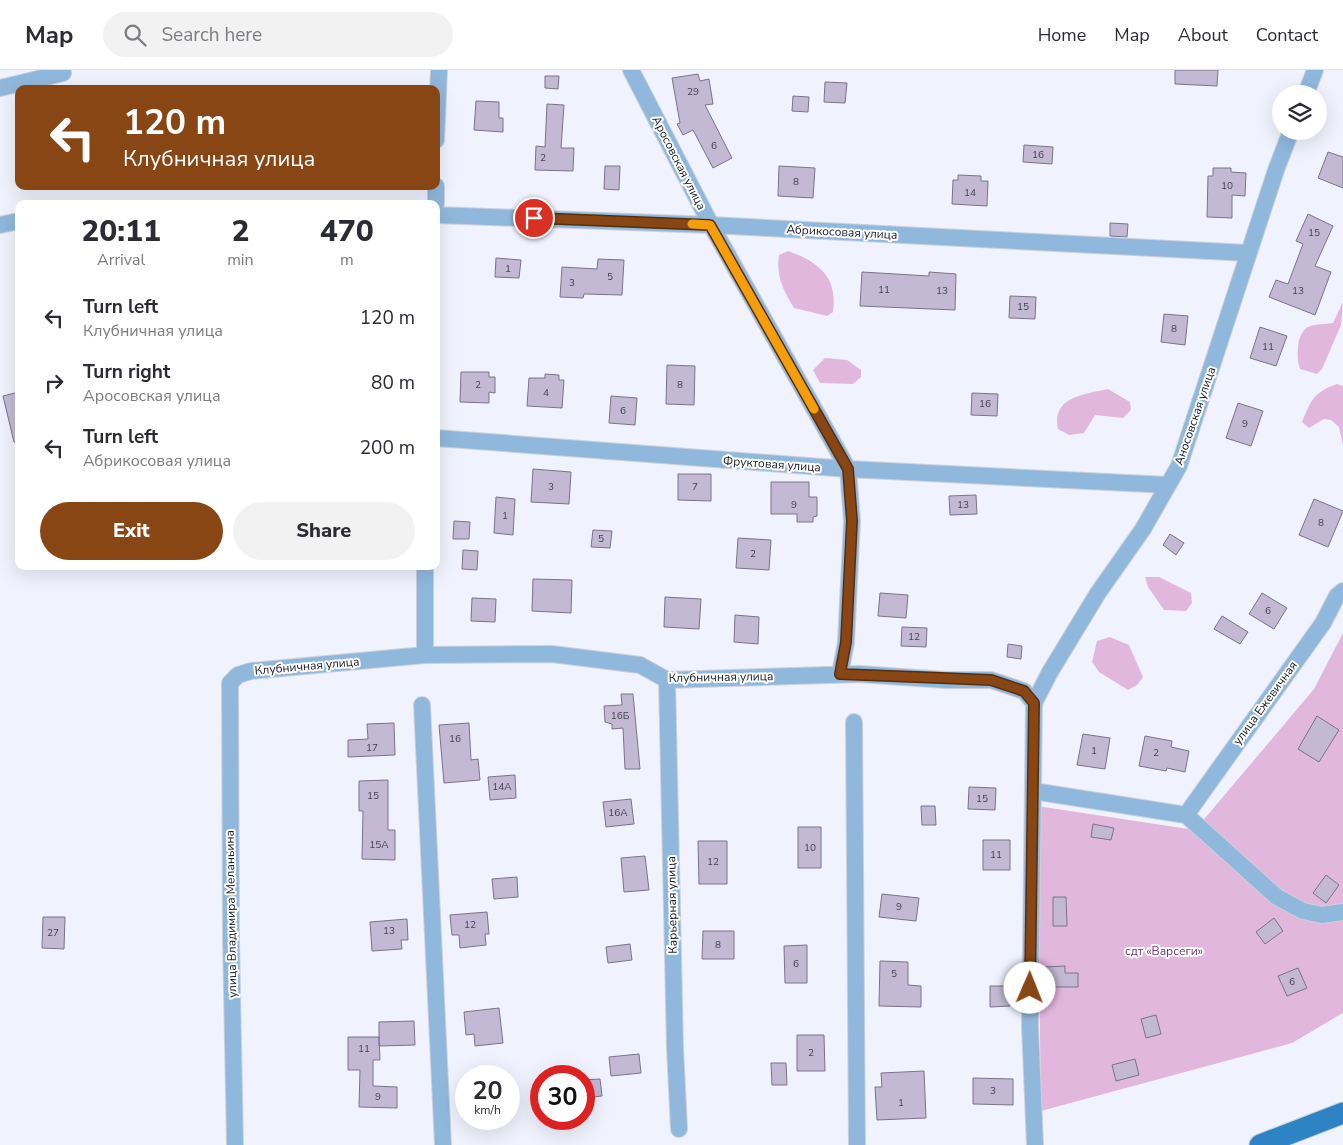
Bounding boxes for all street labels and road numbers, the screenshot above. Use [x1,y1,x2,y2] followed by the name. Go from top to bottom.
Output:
[648,113,710,213] street label: Аросовская улица
[786,221,898,243] street label: Абрикосовая улица
[1171,365,1219,467] street label: Аносовская улица
[723,453,821,475] street label: Фруктовая улица
[254,653,360,679] street label: Клубничная улица
[1229,658,1301,748] street label: улица Ежевичная
[668,668,774,686] street label: Клубничная улица
[222,830,240,998] street label: улица Владимира Меланьина
[663,856,681,954] street label: Карьерная улица

